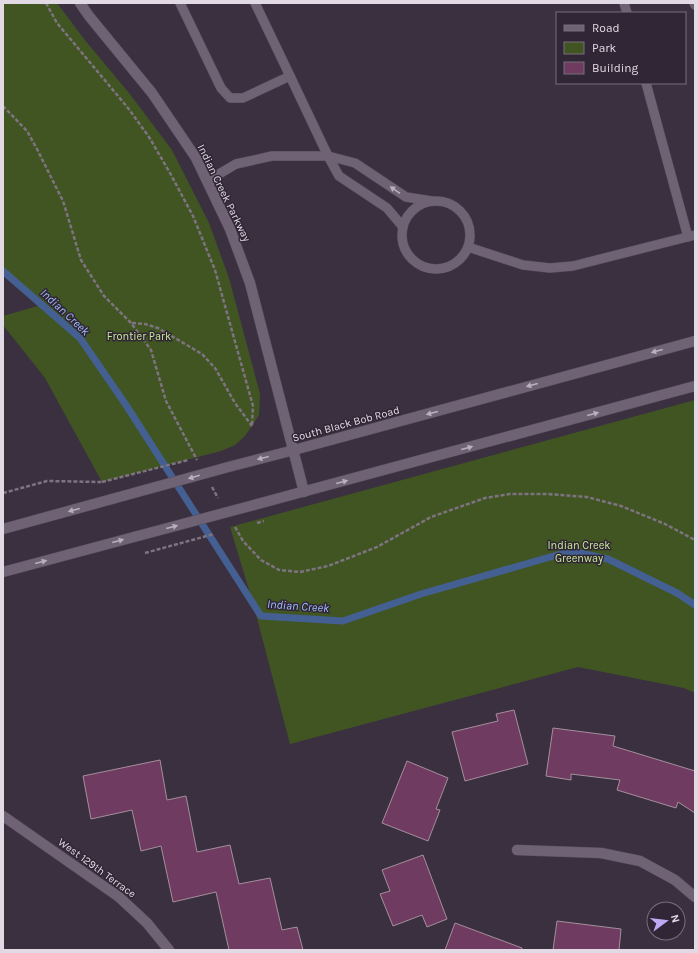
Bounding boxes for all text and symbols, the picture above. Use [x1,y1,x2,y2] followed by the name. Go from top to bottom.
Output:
[556,12,686,84] legend
[592,21,620,35] text: Road
[592,41,617,55] text: Park
[592,61,639,75] text: Building
[195,142,253,244] street label: Indian Creek Parkway
[390,186,400,194] one-way arrow
[37,286,93,339] water label: Indian Creek
[107,330,171,343] park label: Frontier Park
[651,348,663,354] one-way arrow
[526,382,538,388] one-way arrow
[291,403,401,445] street label: South Black Bob Road
[426,410,438,416] one-way arrow
[587,411,599,417] one-way arrow
[461,445,473,451] one-way arrow
[257,455,269,461] one-way arrow
[188,474,200,480] one-way arrow
[336,479,348,485] one-way arrow
[68,507,80,513] one-way arrow
[166,523,178,529] one-way arrow
[112,538,124,544] one-way arrow
[547,539,611,565] park label: Indian Creek Greenway
[35,559,47,565] one-way arrow
[266,597,330,615] water label: Indian Creek
[56,835,139,901] street label: West 129th Terrace
[646,901,686,941] north arrow
[668,913,682,924] text: N

